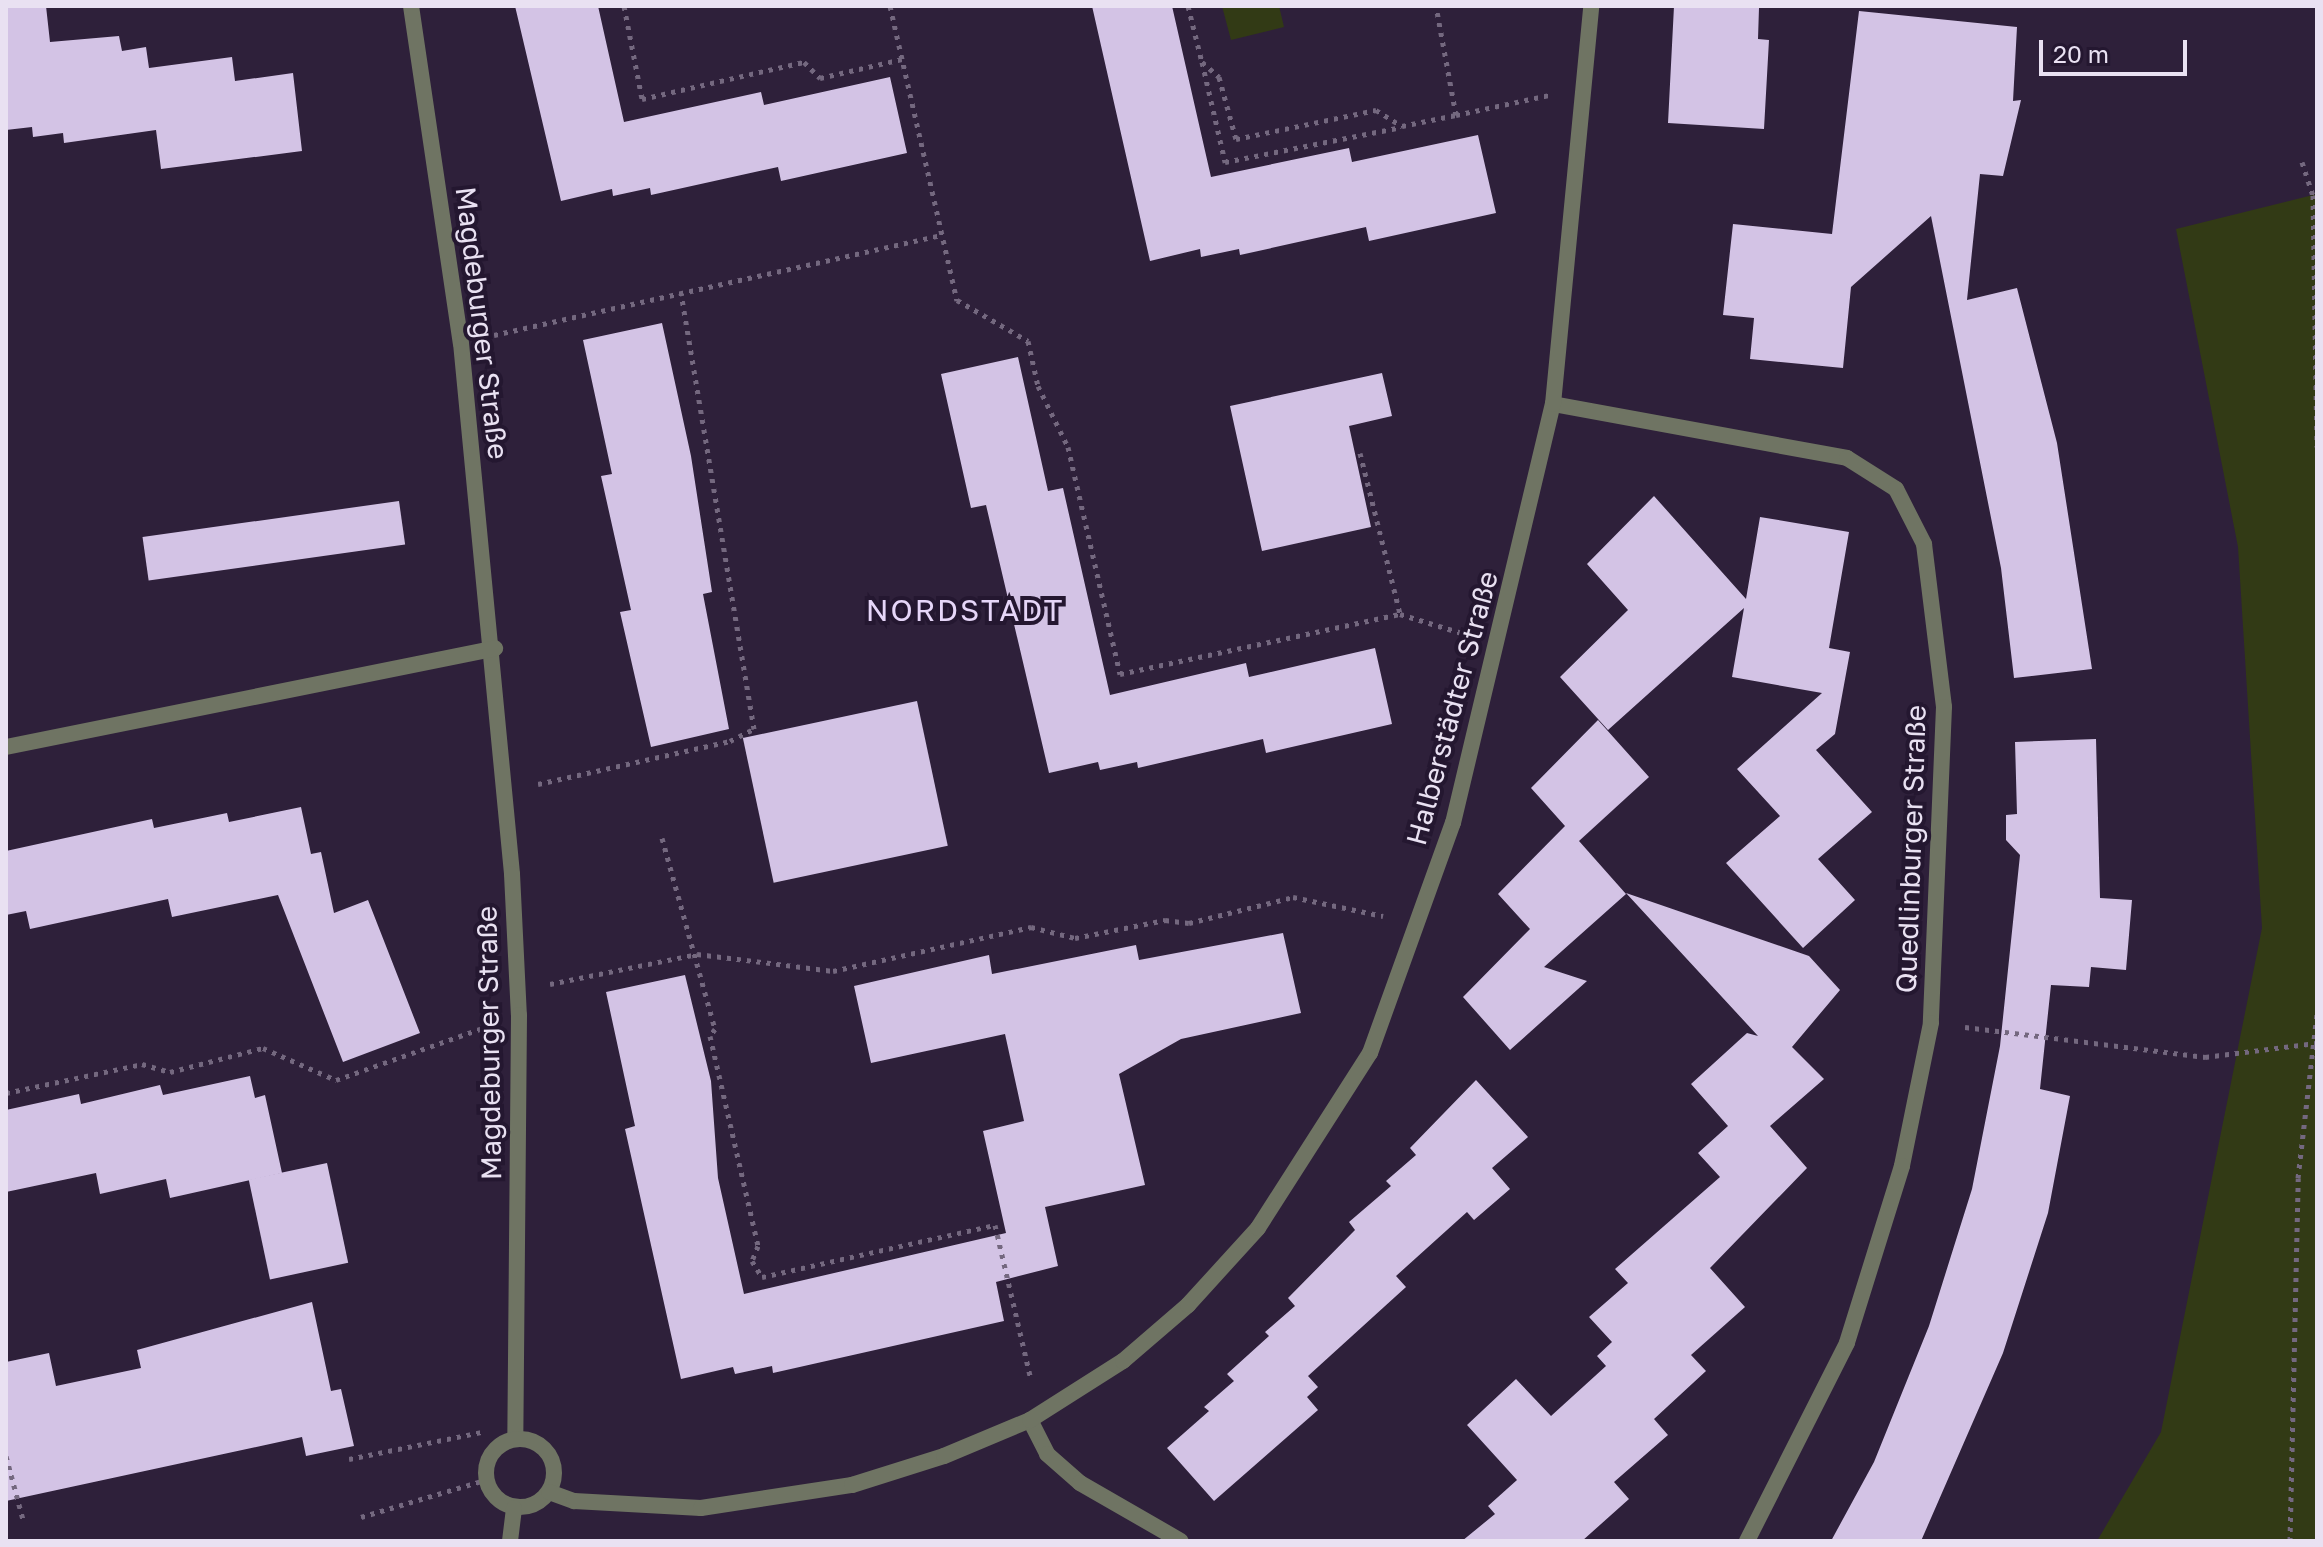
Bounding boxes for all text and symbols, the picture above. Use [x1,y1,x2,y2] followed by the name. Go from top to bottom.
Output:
[2043,24,2191,74] scale bar
[2053,39,2109,68] text: 20 m
[449,185,515,461] street label: Magdeburger Straße
[1399,567,1505,849] street label: Halberstädter Straße
[866,592,1064,628] district label: NORDSTADT
[1889,704,1933,994] street label: Quedlinburger Straße
[470,906,508,1180] street label: Magdeburger Straße

